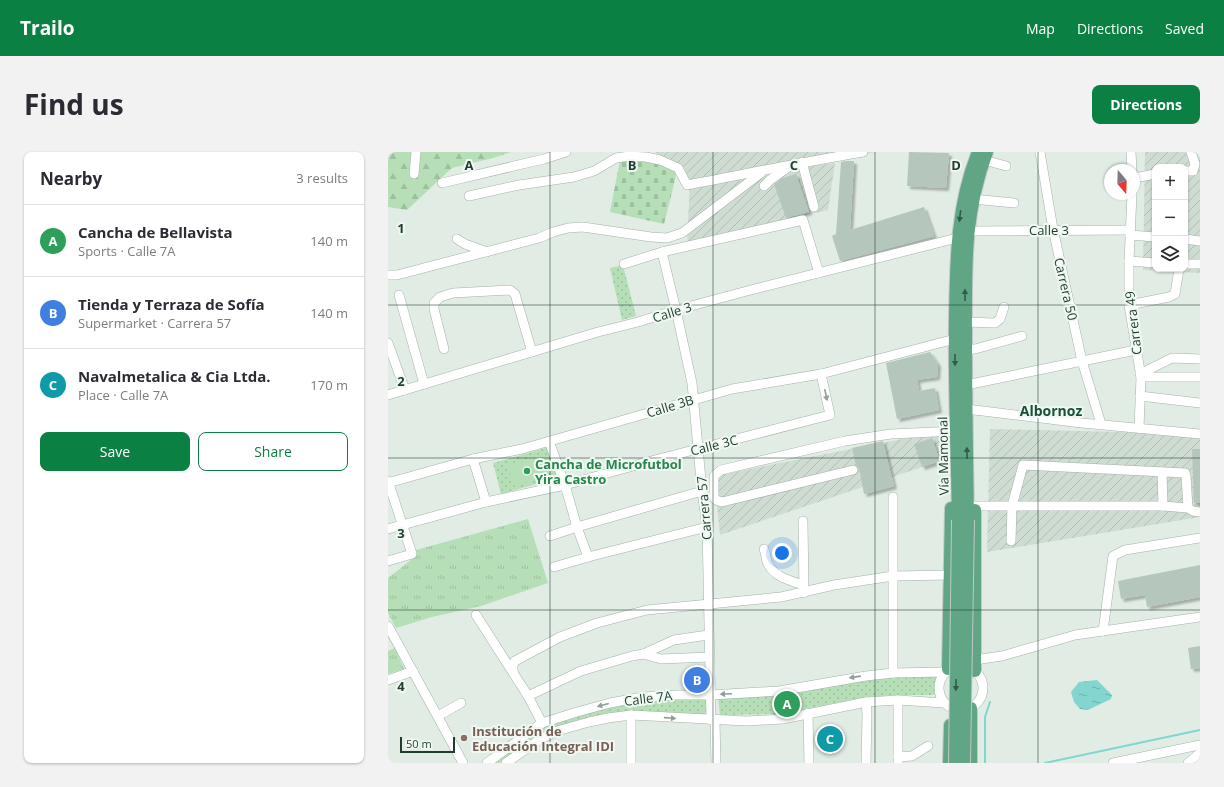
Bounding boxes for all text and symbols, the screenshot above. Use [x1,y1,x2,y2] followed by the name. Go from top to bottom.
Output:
[20,15,74,41] text: Trailo
[1026,19,1055,38] text: Map
[1077,19,1143,38] text: Directions
[1165,19,1204,38] text: Saved
[24,85,124,123] text: Find us
[1092,85,1200,124] button: Directions
[465,156,474,174] text: A
[628,156,637,174] text: B
[790,156,798,174] text: C
[951,156,961,174] text: D
[1104,164,1140,200] north arrow
[1152,164,1188,272] map controls
[1152,164,1188,200] button: +
[40,167,102,190] text: Nearby
[296,169,348,187] text: 3 results
[1152,200,1188,236] button: −
[957,210,963,222] one-way arrow
[397,219,405,237] text: 1
[1029,221,1069,239] street label: Calle 3
[78,222,233,242] text: Cancha de Bellavista
[49,232,57,250] text: A
[310,232,348,250] text: 140 m
[1152,236,1188,272] button: layers
[78,242,176,260] text: Sports · Calle 7A
[1050,256,1082,322] street label: Carrera 50
[962,288,968,301] one-way arrow
[1120,290,1146,356] street label: Carrera 49
[78,294,265,314] text: Tienda y Terraza de Sofía
[650,298,694,326] street label: Calle 3
[49,304,57,322] text: B
[310,304,348,322] text: 140 m
[78,314,231,332] text: Supermarket · Carrera 57
[952,354,958,367] one-way arrow
[78,366,270,386] text: Navalmetalica & Cia Ltda.
[397,372,405,390] text: 2
[49,376,57,394] text: C
[310,376,348,394] text: 170 m
[78,386,168,404] text: Place · Calle 7A
[823,388,829,401] one-way arrow
[644,390,696,422] street label: Calle 3B
[1020,401,1082,420] district label: Albornoz
[933,416,953,496] street label: Vía Mamonal
[688,430,740,460] street label: Calle 3C
[40,432,190,471] button: Save
[198,432,348,471] button: Share
[964,446,970,459] one-way arrow
[535,455,682,488] place label: Cancha de Microfutbol Yira Castro
[522,466,532,476] marker: Cancha de Microfutbol Yira Castro
[692,475,716,541] street label: Carrera 57
[397,524,405,542] text: 3
[772,543,792,563] your location
[684,665,710,695] pin: B
[848,674,861,680] one-way arrow
[397,677,405,695] text: 4
[953,679,959,692] one-way arrow
[623,686,674,710] street label: Calle 7A
[774,689,800,719] pin: A
[719,691,732,697] one-way arrow
[596,702,608,708] one-way arrow
[664,714,676,721] one-way arrow
[472,722,614,755] place label: Institución de Educación Integral IDI
[817,724,843,754] pin: C
[459,733,469,743] marker: Institución de Educación Integral IDI
[400,735,455,754] scale bar
[406,736,432,751] text: 50 m

